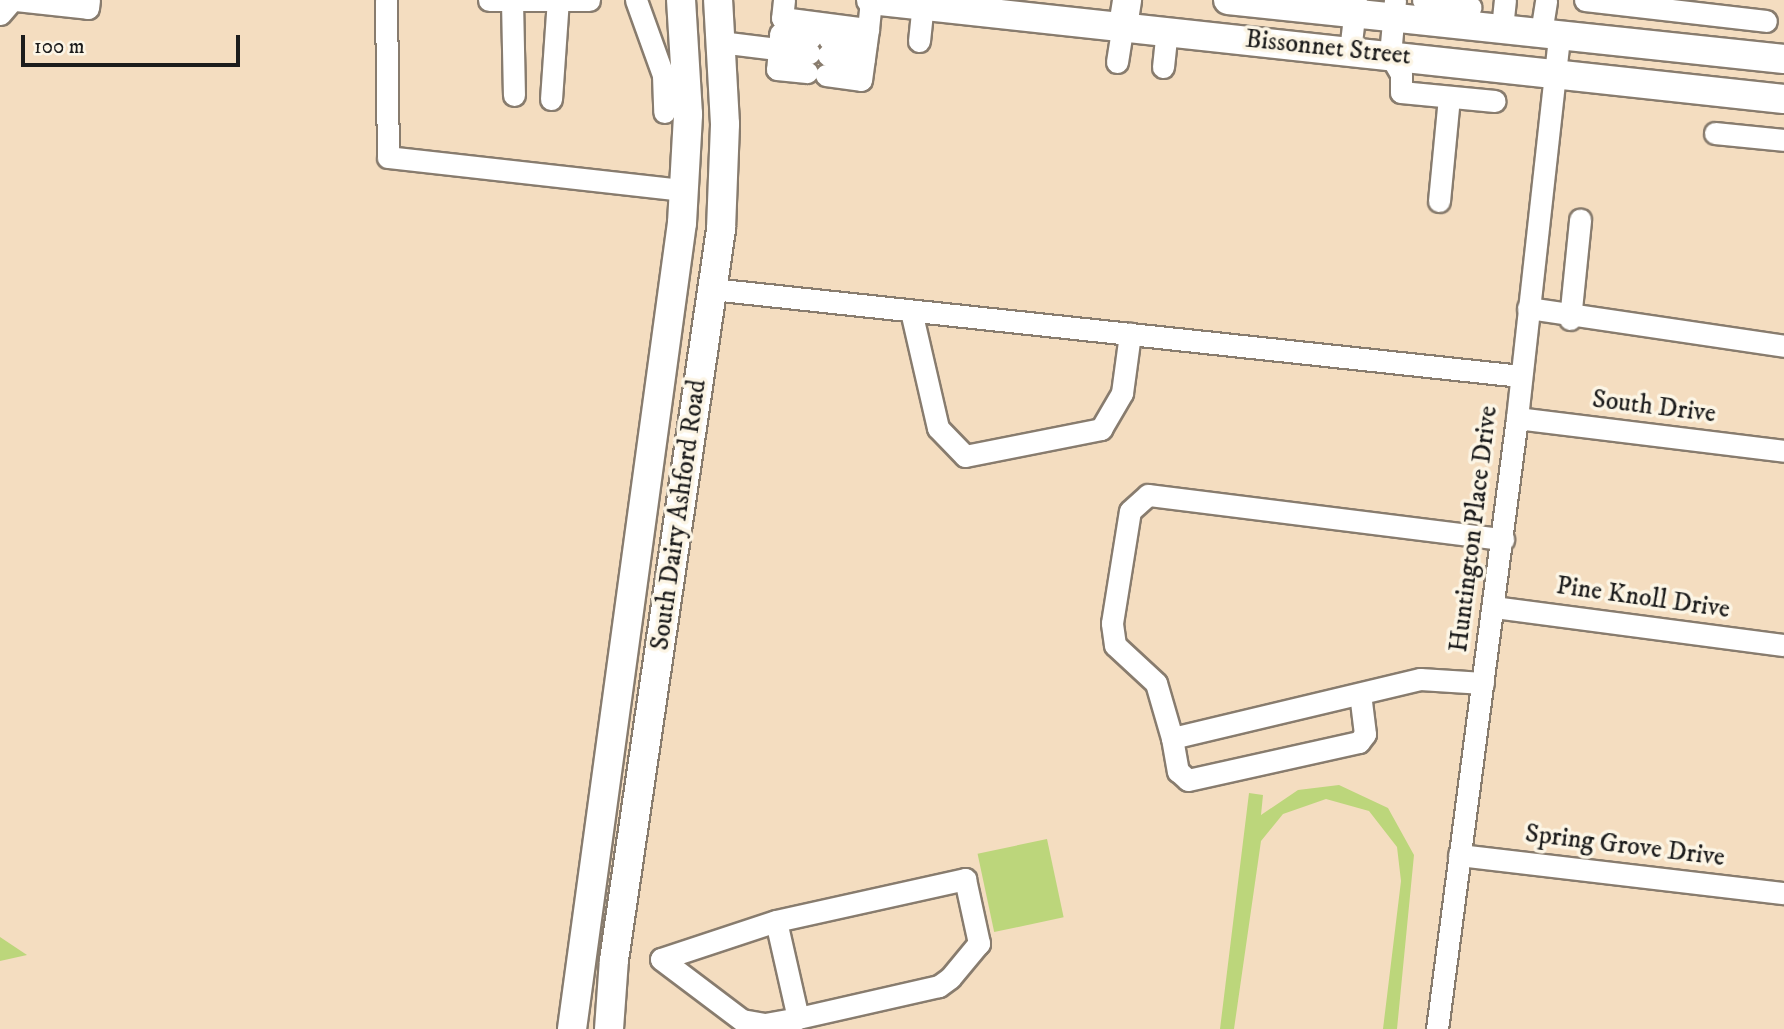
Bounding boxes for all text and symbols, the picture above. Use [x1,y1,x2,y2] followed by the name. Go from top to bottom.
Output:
[24,21,243,65] scale bar
[1244,24,1412,72] street label: Bissonnet Street
[34,34,85,60] text: 100 m
[645,378,713,652] street label: South Dairy Ashford Road
[1590,384,1718,430] street label: South Drive
[1443,404,1505,654] street label: Huntington Place Drive
[1554,570,1732,626] street label: Pine Knoll Drive
[1523,818,1727,874] street label: Spring Grove Drive

